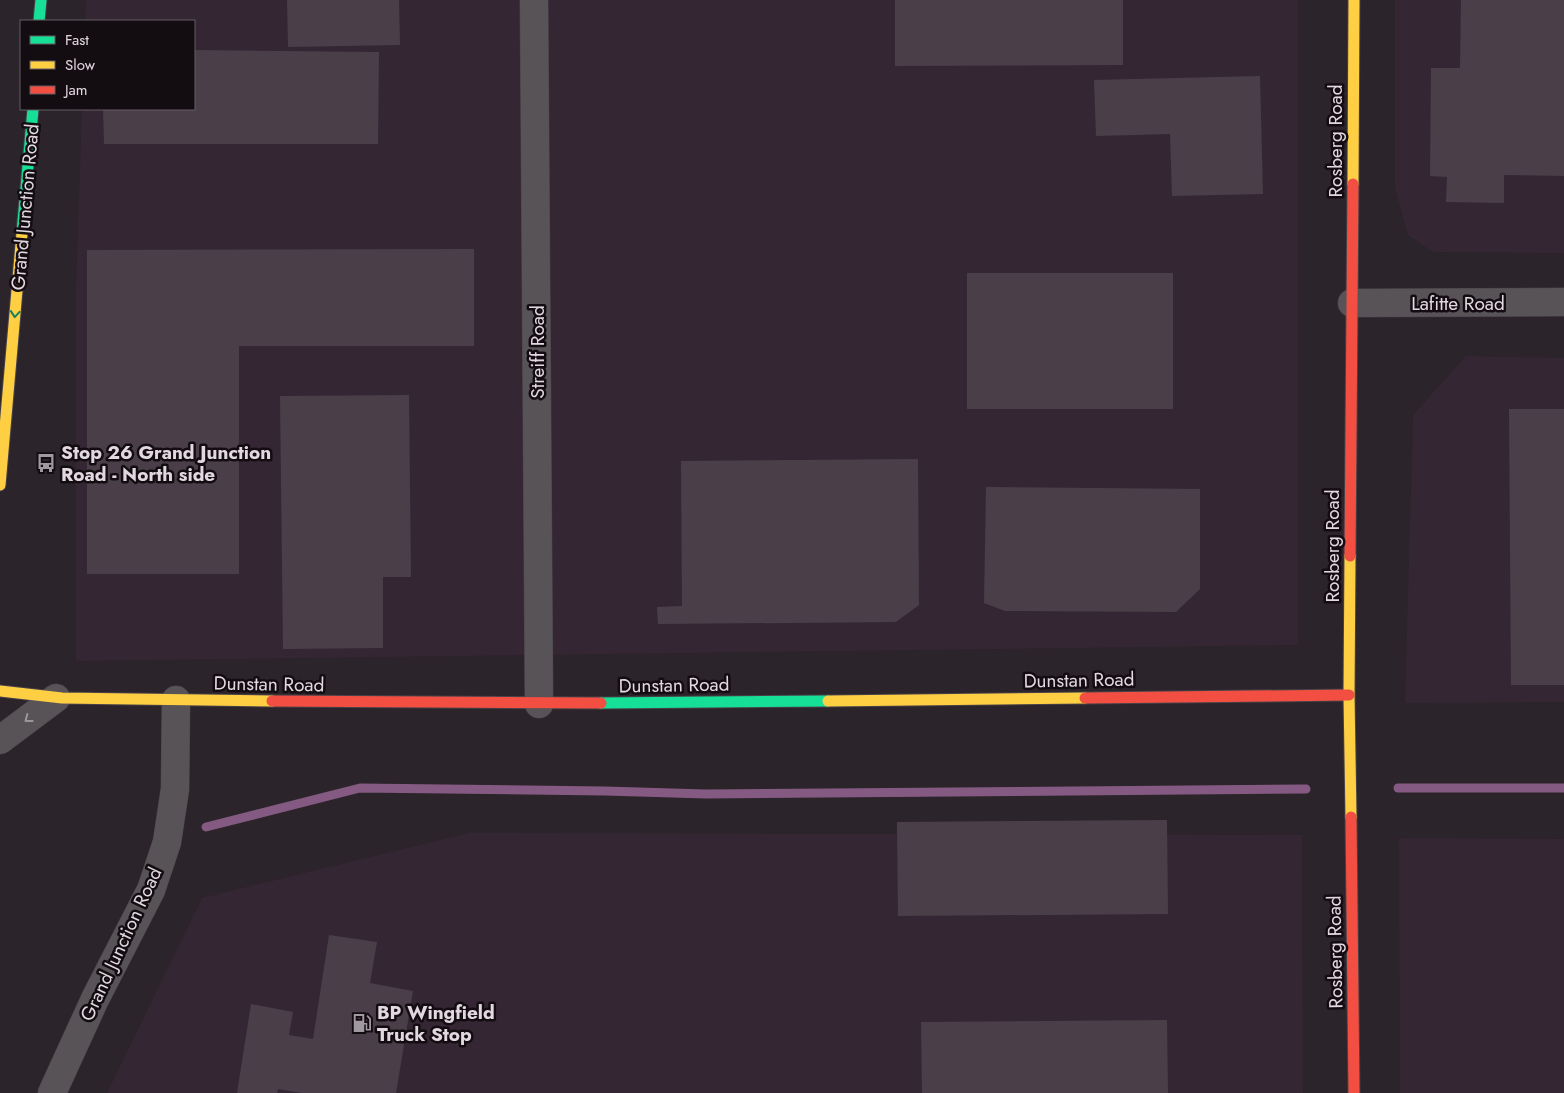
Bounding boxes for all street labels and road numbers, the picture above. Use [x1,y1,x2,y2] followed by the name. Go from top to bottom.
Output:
[1322,84,1349,198] street label: Rosberg Road
[4,123,46,291] street label: Grand Junction Road
[1411,290,1505,317] street label: Lafitte Road
[524,305,551,399] street label: Streiff Road
[1319,489,1346,603] street label: Rosberg Road
[1023,666,1135,694] street label: Dunstan Road
[213,670,325,698] street label: Dunstan Road
[618,671,730,699] street label: Dunstan Road
[73,863,169,1025] street label: Grand Junction Road
[1321,895,1349,1009] street label: Rosberg Road

